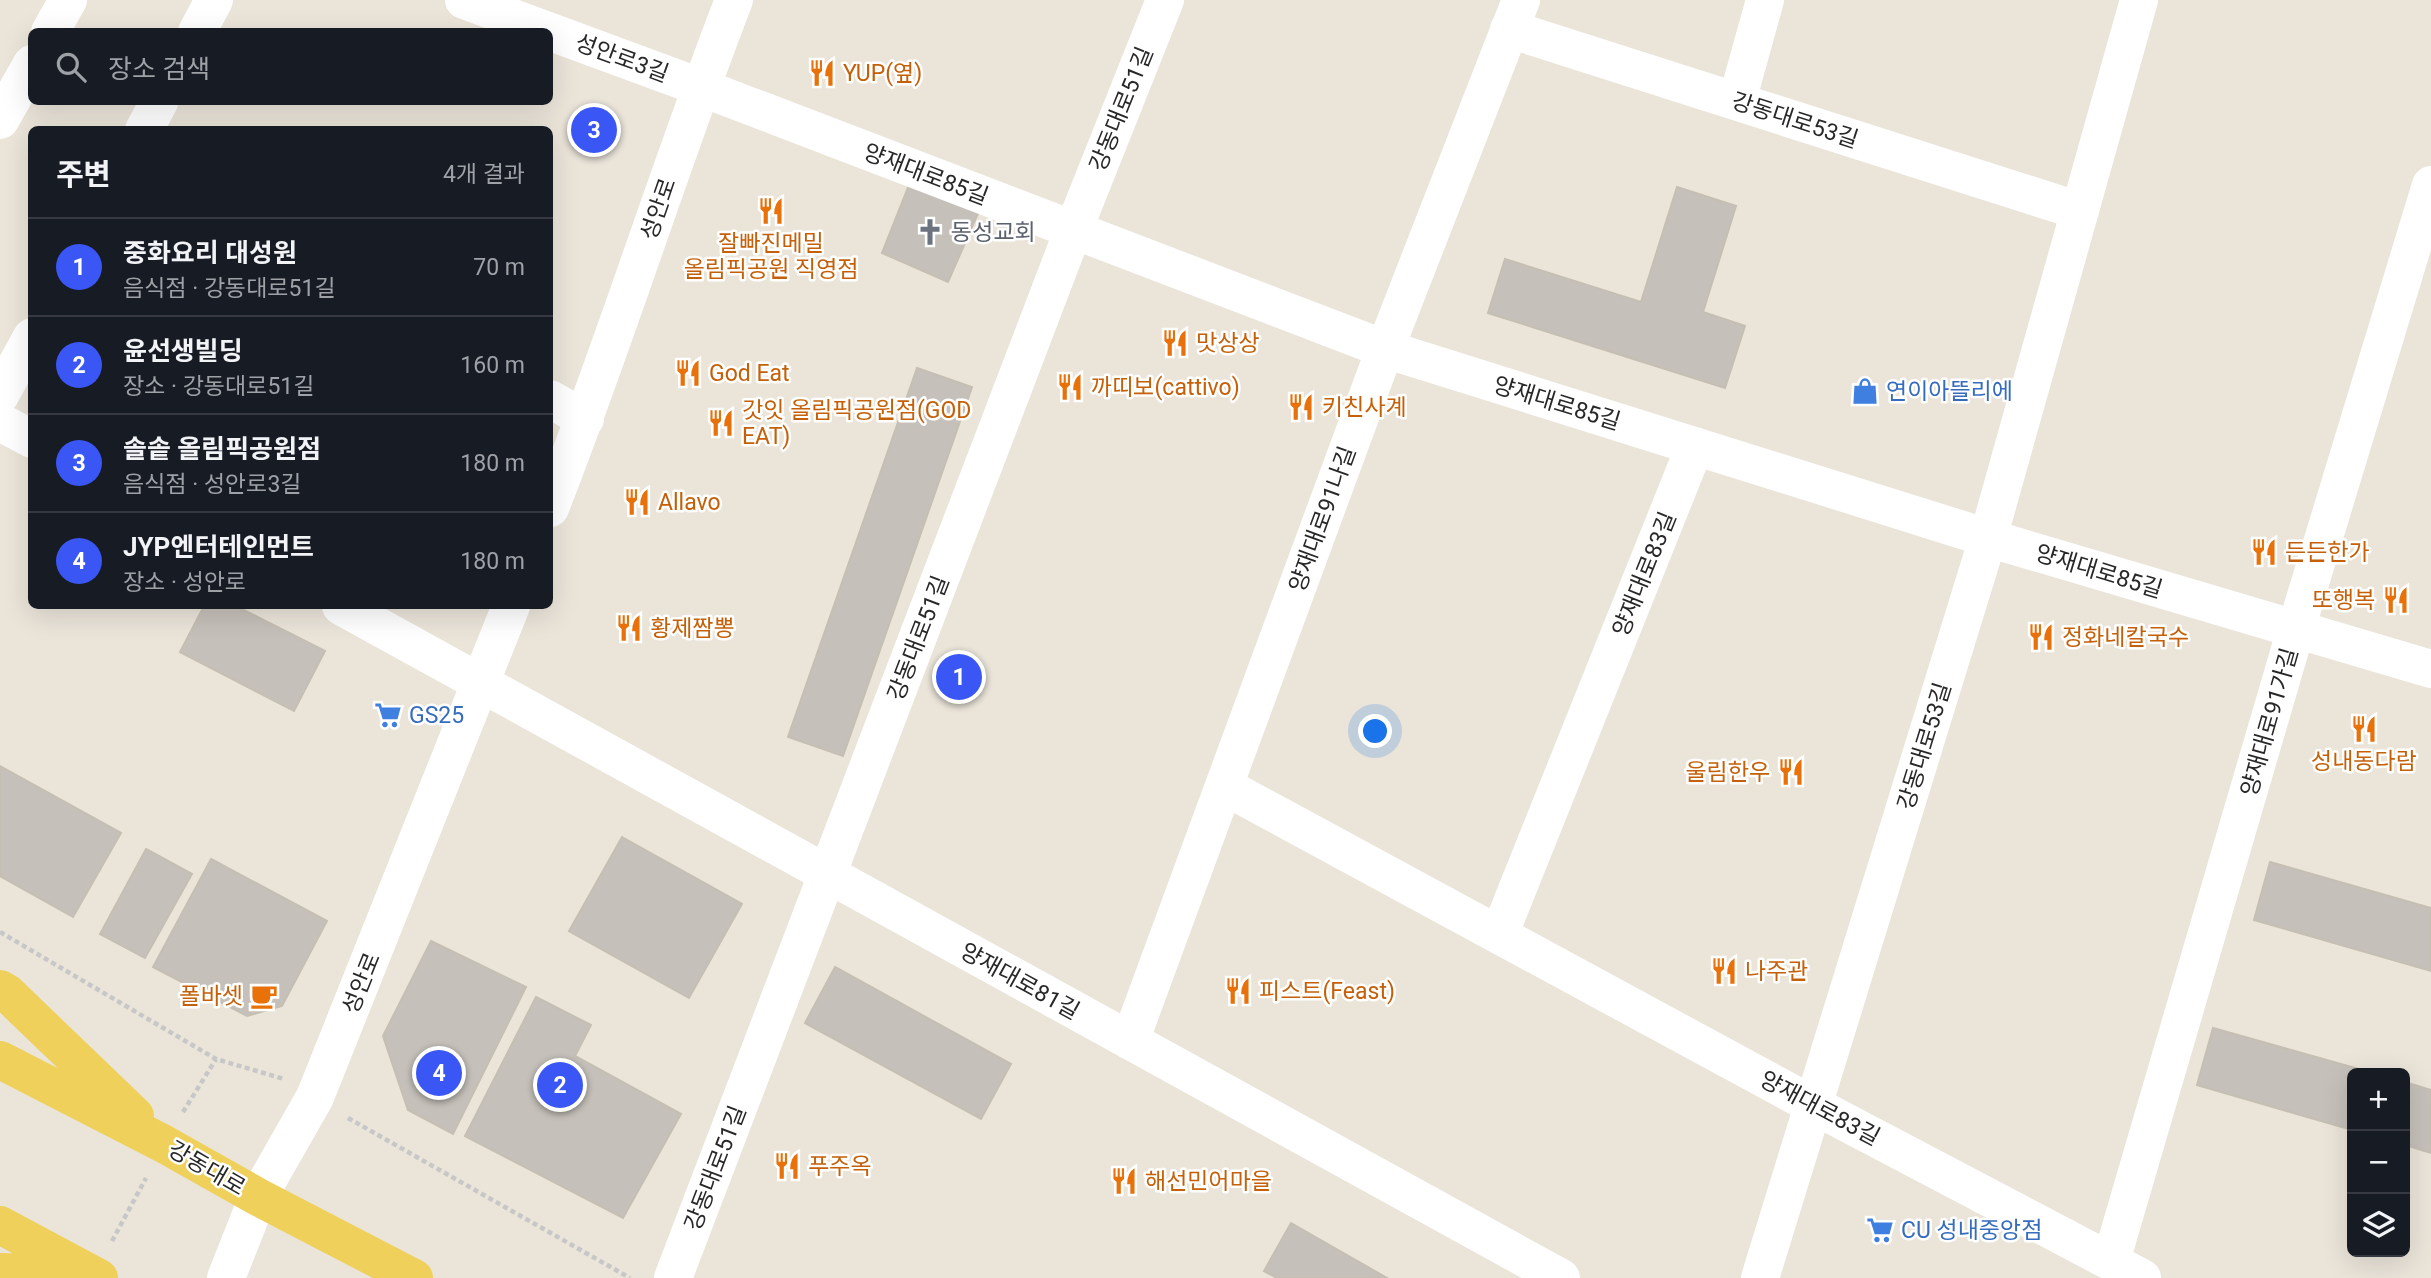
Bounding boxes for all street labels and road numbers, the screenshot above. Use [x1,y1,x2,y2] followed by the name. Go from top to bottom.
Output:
[571,29,672,88] street label: 성안로3길
[1084,43,1159,175] street label: 강동대로51길
[1728,87,1862,154] street label: 강동대로53길
[860,138,992,211] street label: 양재대로85길
[635,175,682,244] street label: 성안로
[1490,371,1624,436] street label: 양재대로85길
[1284,443,1361,596] street label: 양재대로91나길
[1607,508,1682,640] street label: 양재대로83길
[2032,539,2166,604] street label: 양재대로85길
[882,572,955,704] street label: 강동대로51길
[2235,645,2304,799] street label: 양재대로91가길
[1892,679,1957,813] street label: 강동대로53길
[956,938,1084,1025] street label: 양재대로81길
[337,949,386,1018] street label: 성안로
[1755,1066,1884,1151] street label: 양재대로83길
[679,1102,752,1234] street label: 강동대로51길
[163,1136,250,1201] street label: 강동대로

